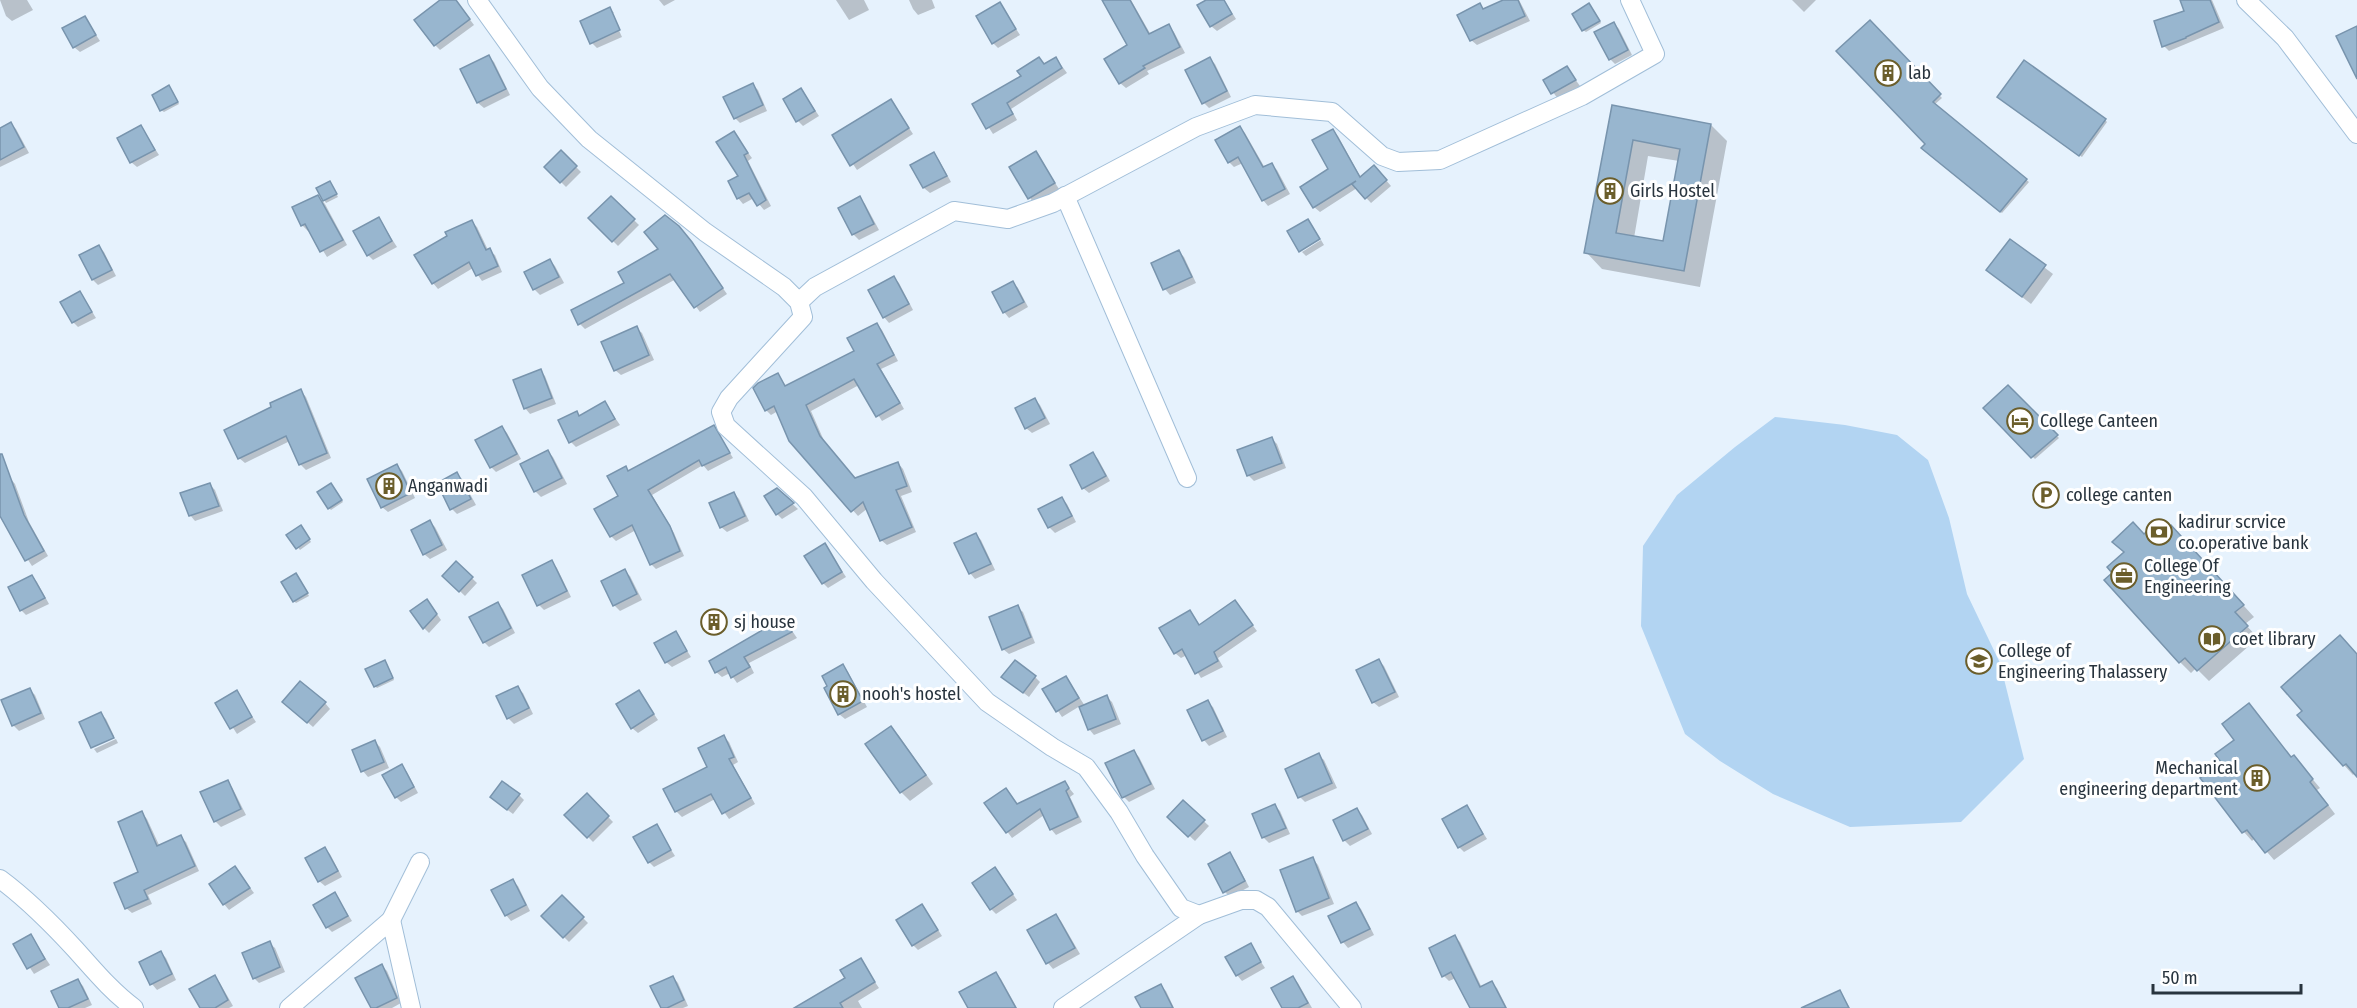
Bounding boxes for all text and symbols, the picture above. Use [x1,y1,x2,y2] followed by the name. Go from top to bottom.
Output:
[1873,58,1903,88] building icon: lab
[1908,62,1931,84] place label: lab
[1595,176,1625,206] building icon: Girls Hostel
[1630,180,1715,202] place label: Girls Hostel
[2005,406,2035,436] hotel icon: College Canteen
[2040,410,2158,432] place label: College Canteen
[374,471,404,501] building icon: Anganwadi
[408,475,488,497] place label: Anganwadi
[2031,480,2061,510] parking icon: college canten
[2066,484,2172,506] place label: college canten
[2178,511,2309,554] place label: kadirur scrvice co.operative bank
[2144,517,2174,547] bank icon: kadirur scrvice co.operative bank
[2144,555,2231,598] place label: College Of Engineering
[2109,561,2139,591] office icon: College Of Engineering
[699,607,729,637] building icon: sj house
[734,611,796,633] place label: sj house
[2197,624,2227,654] library icon: coet library
[2232,628,2316,650] place label: coet library
[1998,640,2167,683] place label: College of Engineering Thalassery
[1964,646,1994,676] school or university icon: College of Engineering Thalassery
[828,679,858,709] building icon: nooh's hostel
[862,683,961,705] place label: nooh's hostel
[2059,757,2238,800] place label: Mechanical engineering department
[2242,763,2272,793] building icon: Mechanical engineering department
[2153,957,2302,995] scale bar
[2162,967,2198,989] text: 50 m

